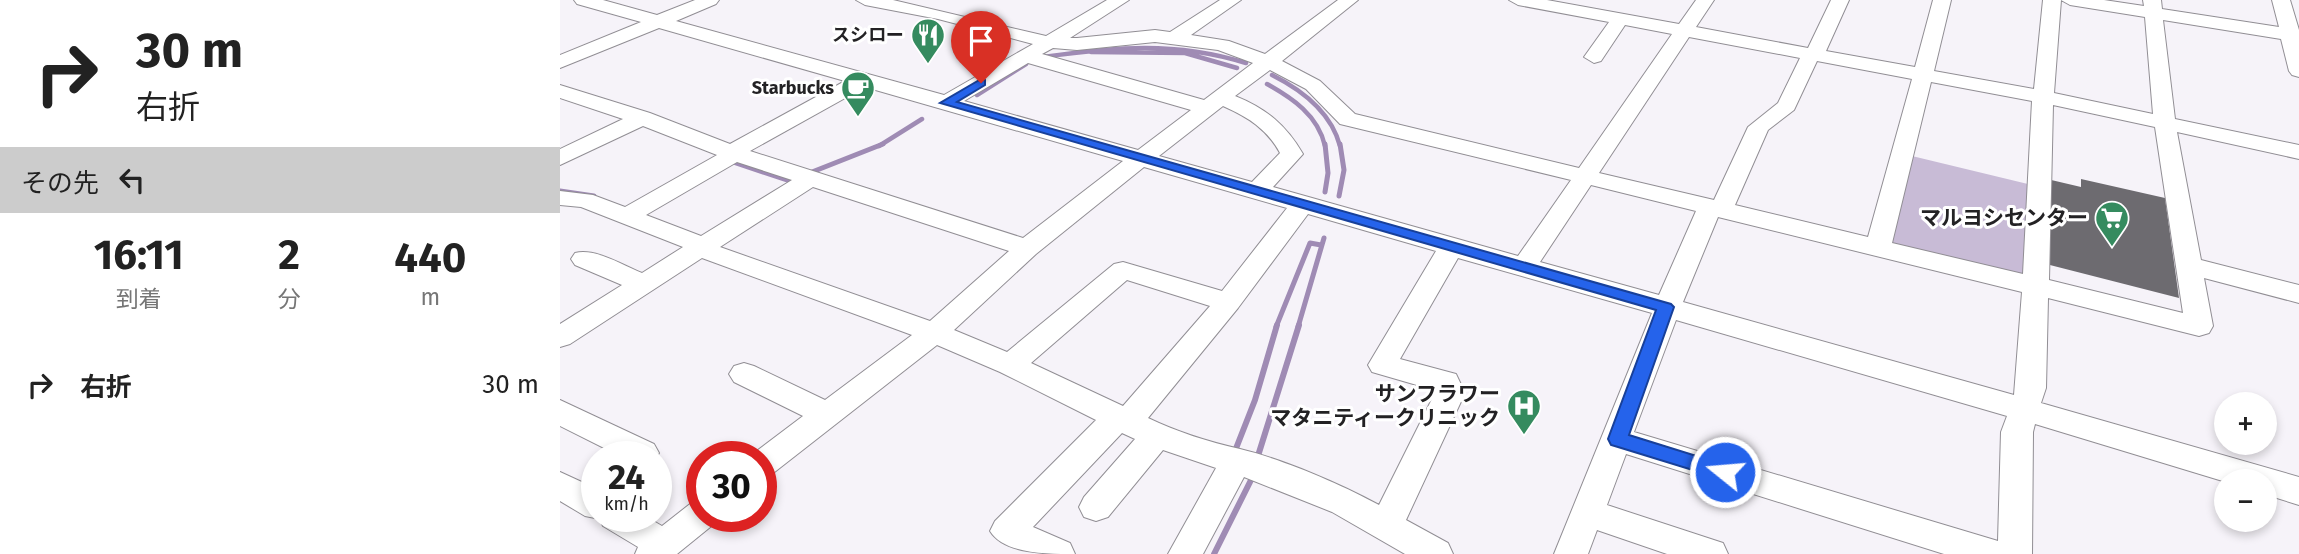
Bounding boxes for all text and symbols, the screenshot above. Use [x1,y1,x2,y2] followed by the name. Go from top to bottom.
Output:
[951,11,1011,83] pin
[909,16,947,65] restaurant icon: スシロー
[136,21,243,80] text: 30 m
[962,22,1000,60] icon: arrive
[832,24,904,46] place label: スシロー
[21,28,112,119] icon: right
[839,69,877,118] cafe icon: Starbucks
[752,77,834,99] place label: Starbucks
[136,88,200,126] text: 右折
[113,161,151,199] icon: left
[21,168,99,199] text: その先
[2093,199,2131,248] supermarket icon: マルヨシセンター
[1920,205,2088,231] place label: マルヨシセンター
[94,230,184,280] text: 16:11
[278,230,300,280] text: 2
[394,233,466,283] text: 440
[420,283,440,311] text: m
[116,285,162,313] text: 到着
[278,285,301,313] text: 分
[21,366,59,404] icon: right
[482,369,539,400] text: 30 m
[80,372,132,403] text: 右折
[1270,381,1500,431] place label: サンフラワー マタニティークリニック
[1505,387,1543,436] hospital icon: サンフラワー マタニティークリニック
[2214,392,2277,532] map controls
[2214,392,2277,455] button: +
[1688,435,1762,509] position arrow
[686,441,777,532] speed limit sign: 30
[608,456,645,498] text: 24
[2214,469,2277,532] button: −
[604,493,649,515] text: km/h

